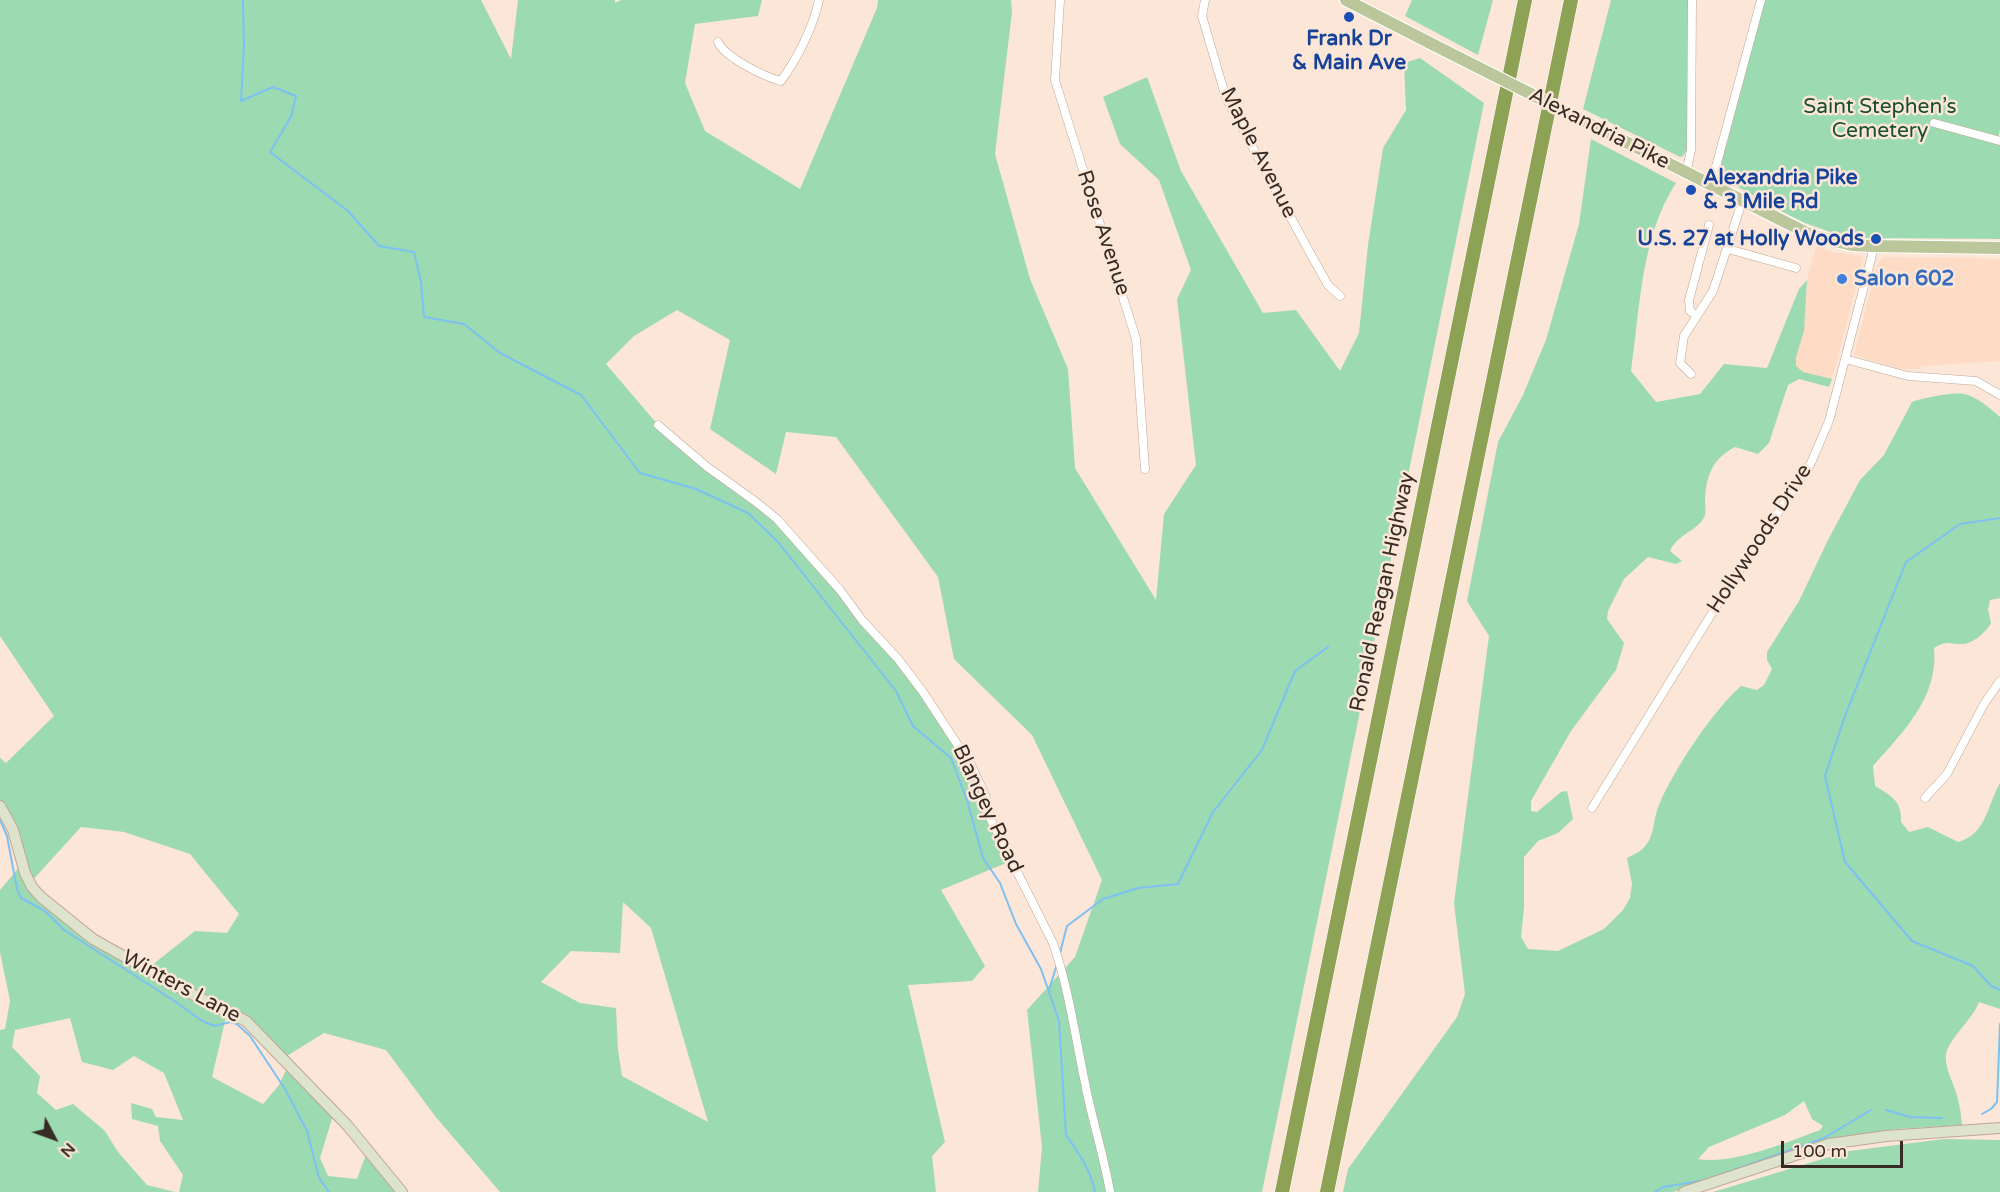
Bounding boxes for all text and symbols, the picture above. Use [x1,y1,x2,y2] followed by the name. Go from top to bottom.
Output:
[1342,10,1356,24] marker: Frank Dr & Main Ave
[1292,26,1406,76] place label: Frank Dr & Main Ave
[1524,83,1674,175] street label: Alexandria Pike
[1214,84,1302,222] street label: Maple Avenue
[1803,94,1957,144] park label: Saint Stephen’s Cemetery
[1703,165,1858,215] place label: Alexandria Pike & 3 Mile Rd
[1071,167,1135,299] street label: Rose Avenue
[1684,183,1698,197] marker: Alexandria Pike & 3 Mile Rd
[1637,226,1864,252] place label: U.S. 27 at Holly Woods
[1869,232,1883,246] marker: U.S. 27 at Holly Woods
[1854,266,1955,292] place label: Salon 602
[1835,272,1849,286] marker: Salon 602
[1702,460,1818,618] street label: Hollywoods Drive
[1345,470,1421,714] street label: Ronald Reagan Highway
[946,741,1028,877] street label: Blangey Road
[117,945,245,1029] street label: Winters Lane
[24,1108,84,1168] north arrow
[1784,1129,1906,1167] scale bar
[56,1138,79,1161] text: N
[1792,1140,1847,1162] text: 100 m

